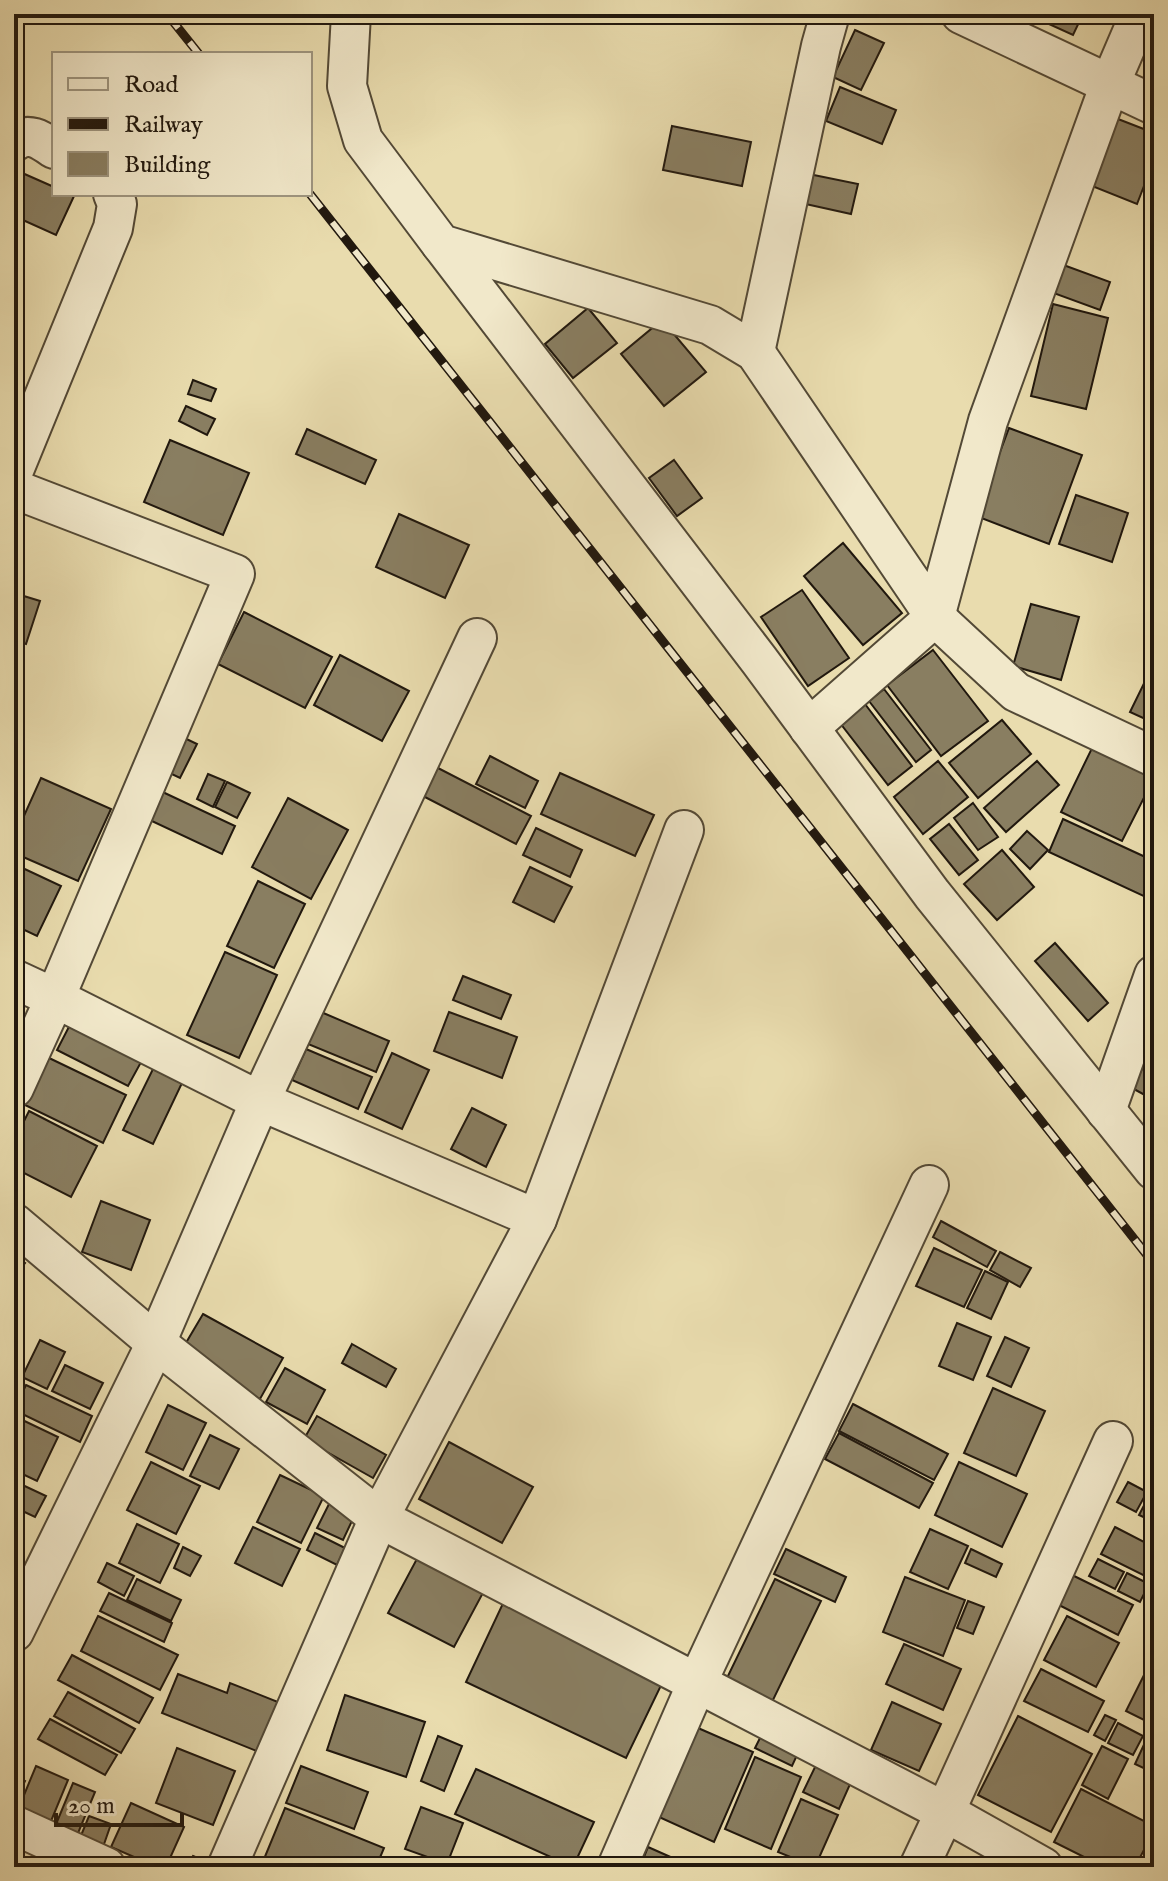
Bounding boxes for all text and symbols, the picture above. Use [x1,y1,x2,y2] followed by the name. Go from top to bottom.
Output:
[52,52,312,196] legend
[124,70,178,101] text: Road
[124,110,203,141] text: Railway
[124,150,211,181] text: Building
[56,1777,182,1827] scale bar
[68,1791,115,1822] text: 20 m

